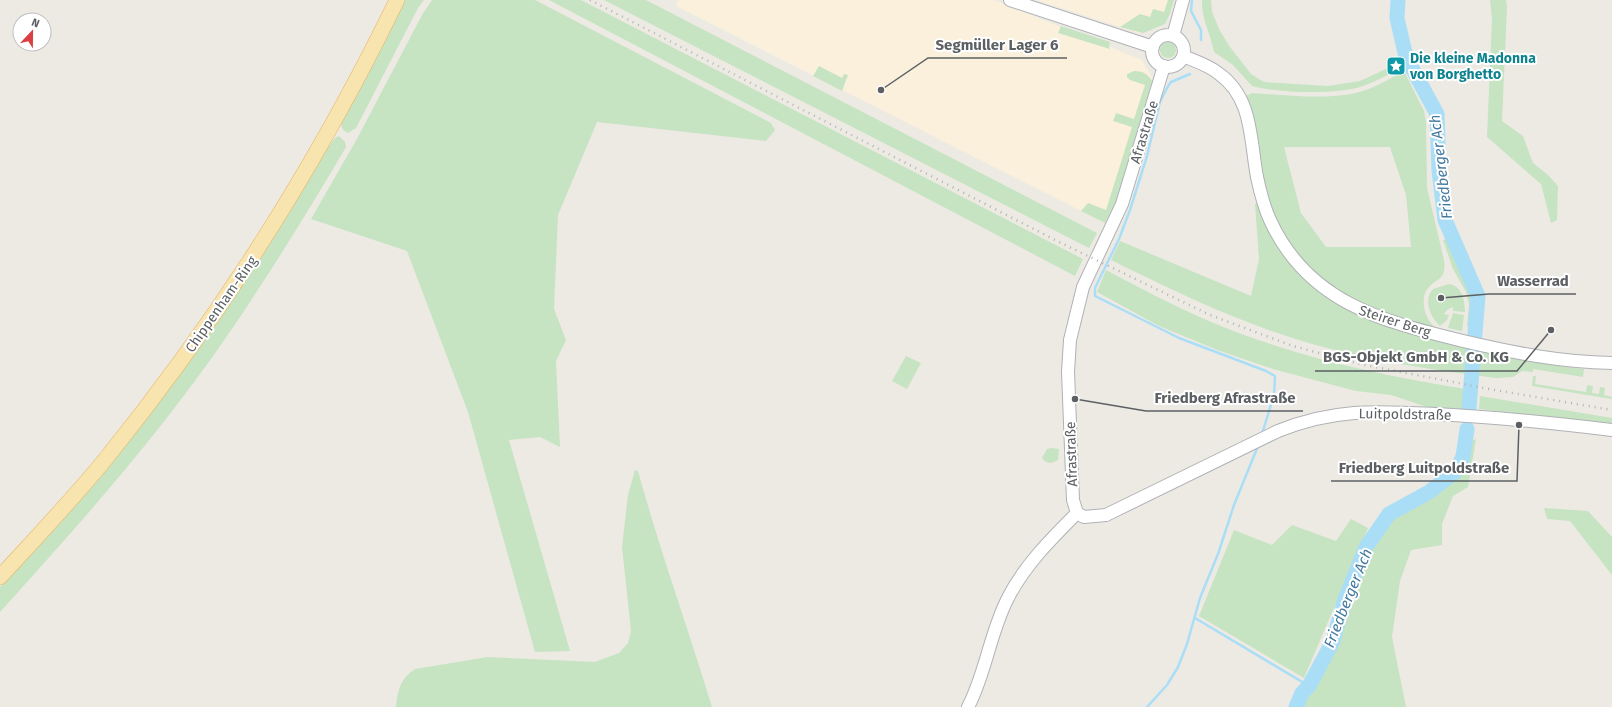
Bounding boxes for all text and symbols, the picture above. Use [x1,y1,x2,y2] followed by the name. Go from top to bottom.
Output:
[12,12,52,52] north arrow
[30,16,41,31] text: N
[928,31,1067,58] callout: Segmüller Lager 6
[936,36,1059,54] text: Segmüller Lager 6
[1409,50,1536,83] place label: Die kleine Madonna von Borghetto
[1385,55,1407,77] place icon: Die kleine Madonna von Borghetto
[1127,99,1162,166] street label: Afrastraße
[1426,114,1456,220] water label: Friedberger Ach
[182,252,261,356] street label: Chippenham-Ring
[1489,267,1576,294] callout: Wasserrad
[1497,272,1569,290] text: Wasserrad
[1357,302,1434,341] street label: Steirer Berg
[1315,344,1517,371] callout: BGS-Objekt GmbH & Co. KG
[1323,348,1509,366] text: BGS-Objekt GmbH & Co. KG
[1146,384,1303,411] callout: Friedberg Afrastraße
[1154,389,1296,407] text: Friedberg Afrastraße
[1358,405,1452,424] street label: Luitpoldstraße
[1062,421,1081,487] street label: Afrastraße
[1331,454,1517,481] callout: Friedberg Luitpoldstraße
[1339,459,1509,477] text: Friedberg Luitpoldstraße
[1320,546,1376,650] water label: Friedberger Ach

